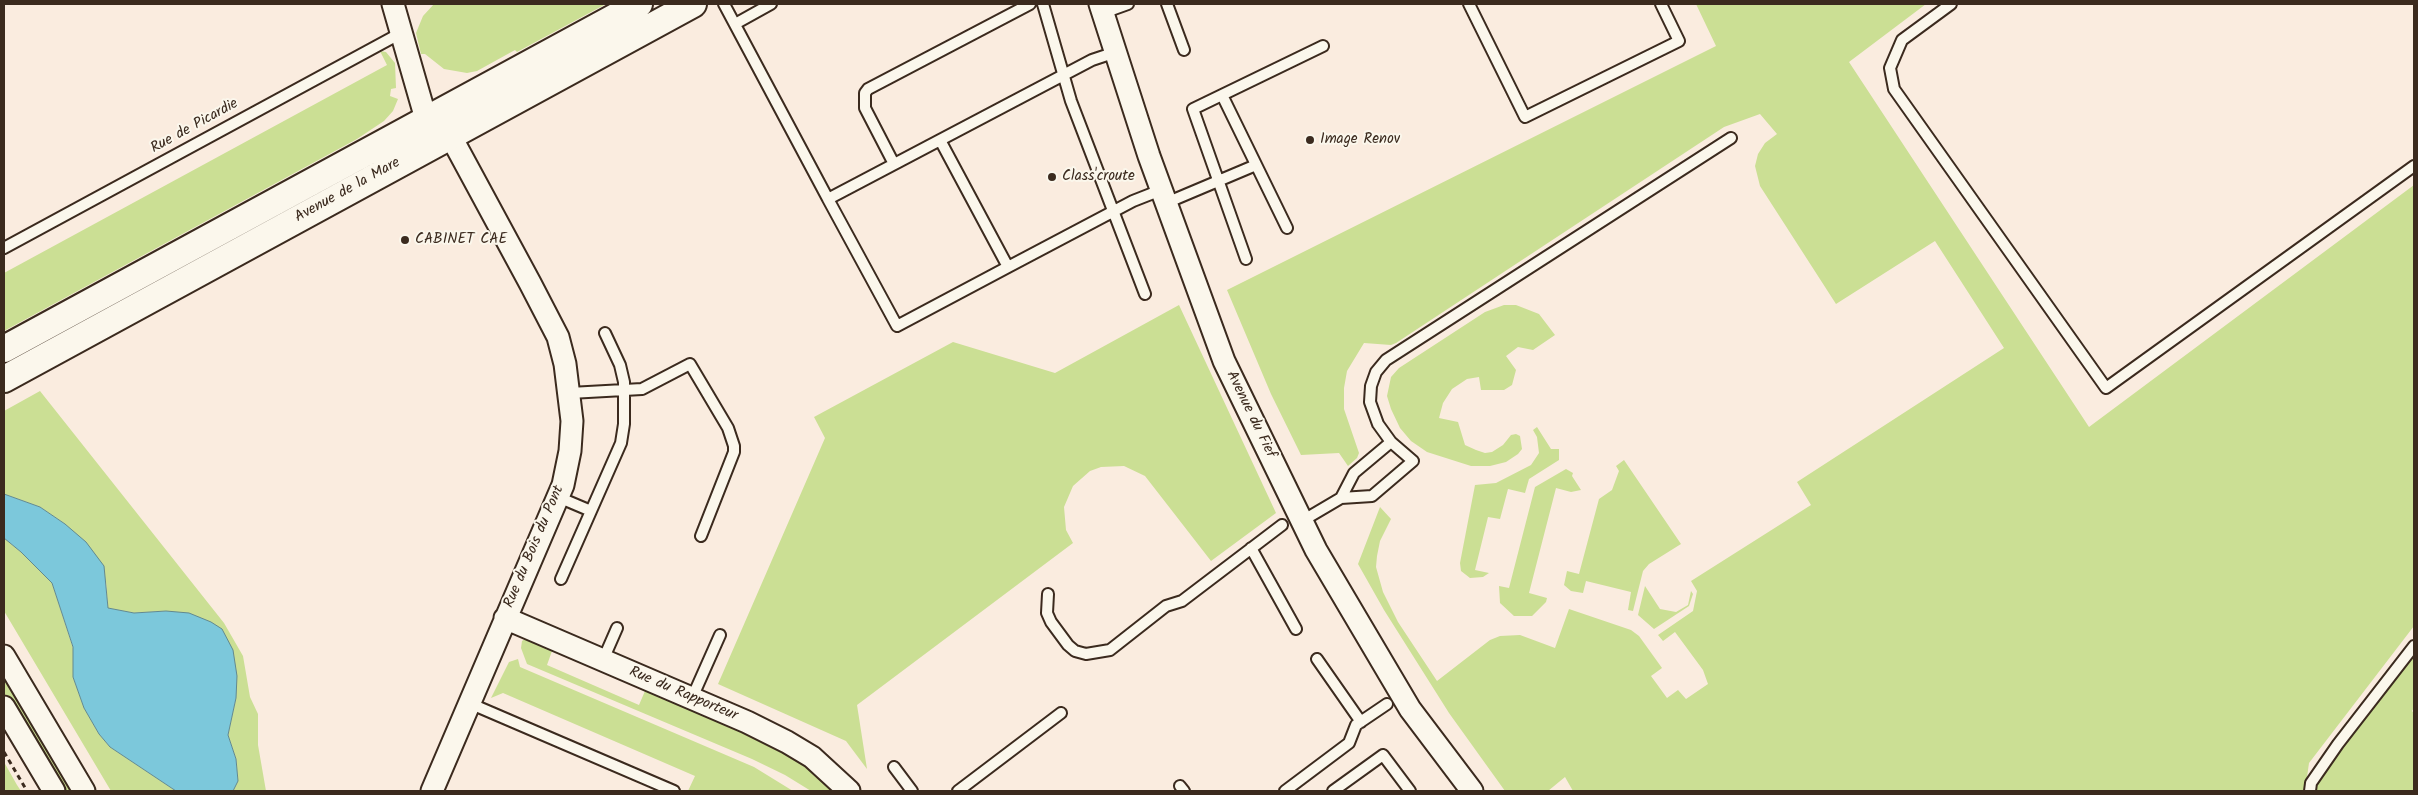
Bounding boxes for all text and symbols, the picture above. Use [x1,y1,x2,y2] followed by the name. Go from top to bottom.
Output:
[148,96,242,158] street label: Rue de Picardie
[1320,131,1400,149] place label: Image Renov
[1304,134,1316,146] marker: Image Renov
[292,155,404,227] street label: Avenue de la Mare
[1062,168,1135,186] place label: Class'croute
[1046,171,1058,183] marker: Class'croute
[415,231,507,249] place label: CABINET CAE
[399,234,411,246] marker: CABINET CAE
[1221,368,1279,462] street label: Avenue du Fief
[501,483,569,611] street label: Rue du Bois du Pont
[626,664,740,726] street label: Rue du Rapporteur

